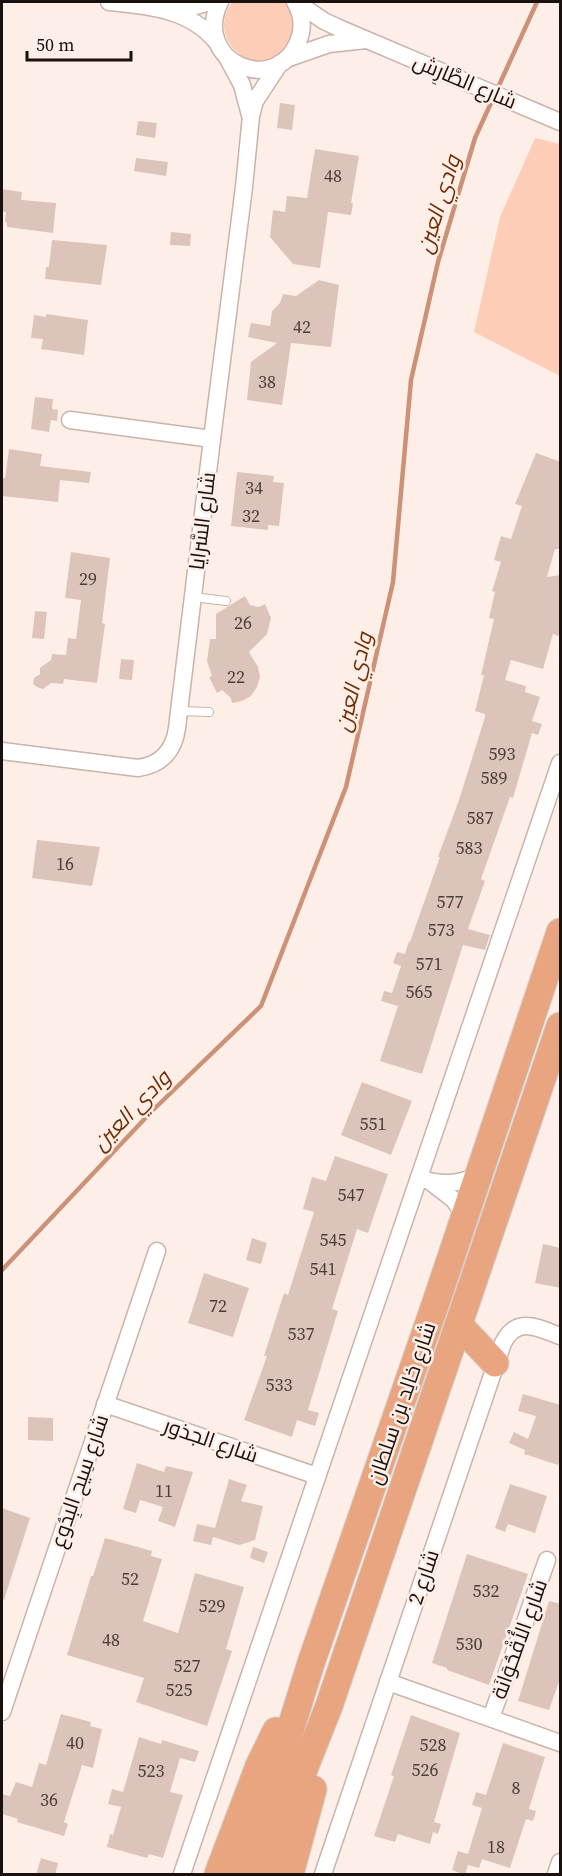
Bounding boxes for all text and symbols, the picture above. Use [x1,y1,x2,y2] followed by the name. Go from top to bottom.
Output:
[27,24,130,62] scale bar
[36,32,74,57] text: 50 m
[409,46,521,116] street label: شارع الطَّارِش
[409,149,471,258] water label: وادي العين
[324,163,342,188] house number: 48
[293,314,311,339] house number: 42
[258,369,276,394] house number: 38
[182,470,222,572] street label: شارع السَّرايا
[245,475,263,500] house number: 34
[242,503,260,528] house number: 32
[79,566,97,591] house number: 29
[234,610,252,635] house number: 26
[327,627,382,735] water label: وادي العين
[227,664,245,689] house number: 22
[489,741,516,766] house number: 593
[481,765,508,790] house number: 589
[467,805,494,830] house number: 587
[456,835,483,860] house number: 583
[56,851,74,876] house number: 16
[437,889,464,914] house number: 577
[428,917,455,942] house number: 573
[416,951,443,976] house number: 571
[406,979,433,1004] house number: 565
[85,1062,180,1159] water label: وادي العين
[360,1111,387,1136] house number: 551
[338,1182,365,1207] house number: 547
[320,1227,347,1252] house number: 545
[310,1256,337,1281] house number: 541
[209,1293,227,1318] house number: 72
[360,1318,442,1488] street label: شارع خالِد بن سلطان
[288,1321,315,1346] house number: 537
[266,1372,293,1397] house number: 533
[159,1410,262,1470] street label: شارع الجذور
[43,1411,115,1551] street label: شارع سِيح البِدُوع
[155,1478,173,1503] house number: 11
[400,1546,446,1608] street label: شارع 2
[121,1566,139,1591] house number: 52
[484,1575,554,1703] street label: شارع الأُقْحُوَانَة
[473,1578,500,1603] house number: 532
[199,1593,226,1618] house number: 529
[102,1627,120,1652] house number: 48
[456,1631,483,1656] house number: 530
[174,1653,201,1678] house number: 527
[166,1677,193,1702] house number: 525
[66,1730,84,1755] house number: 40
[420,1732,447,1757] house number: 528
[412,1757,439,1782] house number: 526
[138,1758,165,1783] house number: 523
[512,1775,521,1800] house number: 8
[40,1787,58,1812] house number: 36
[487,1834,505,1859] house number: 18

